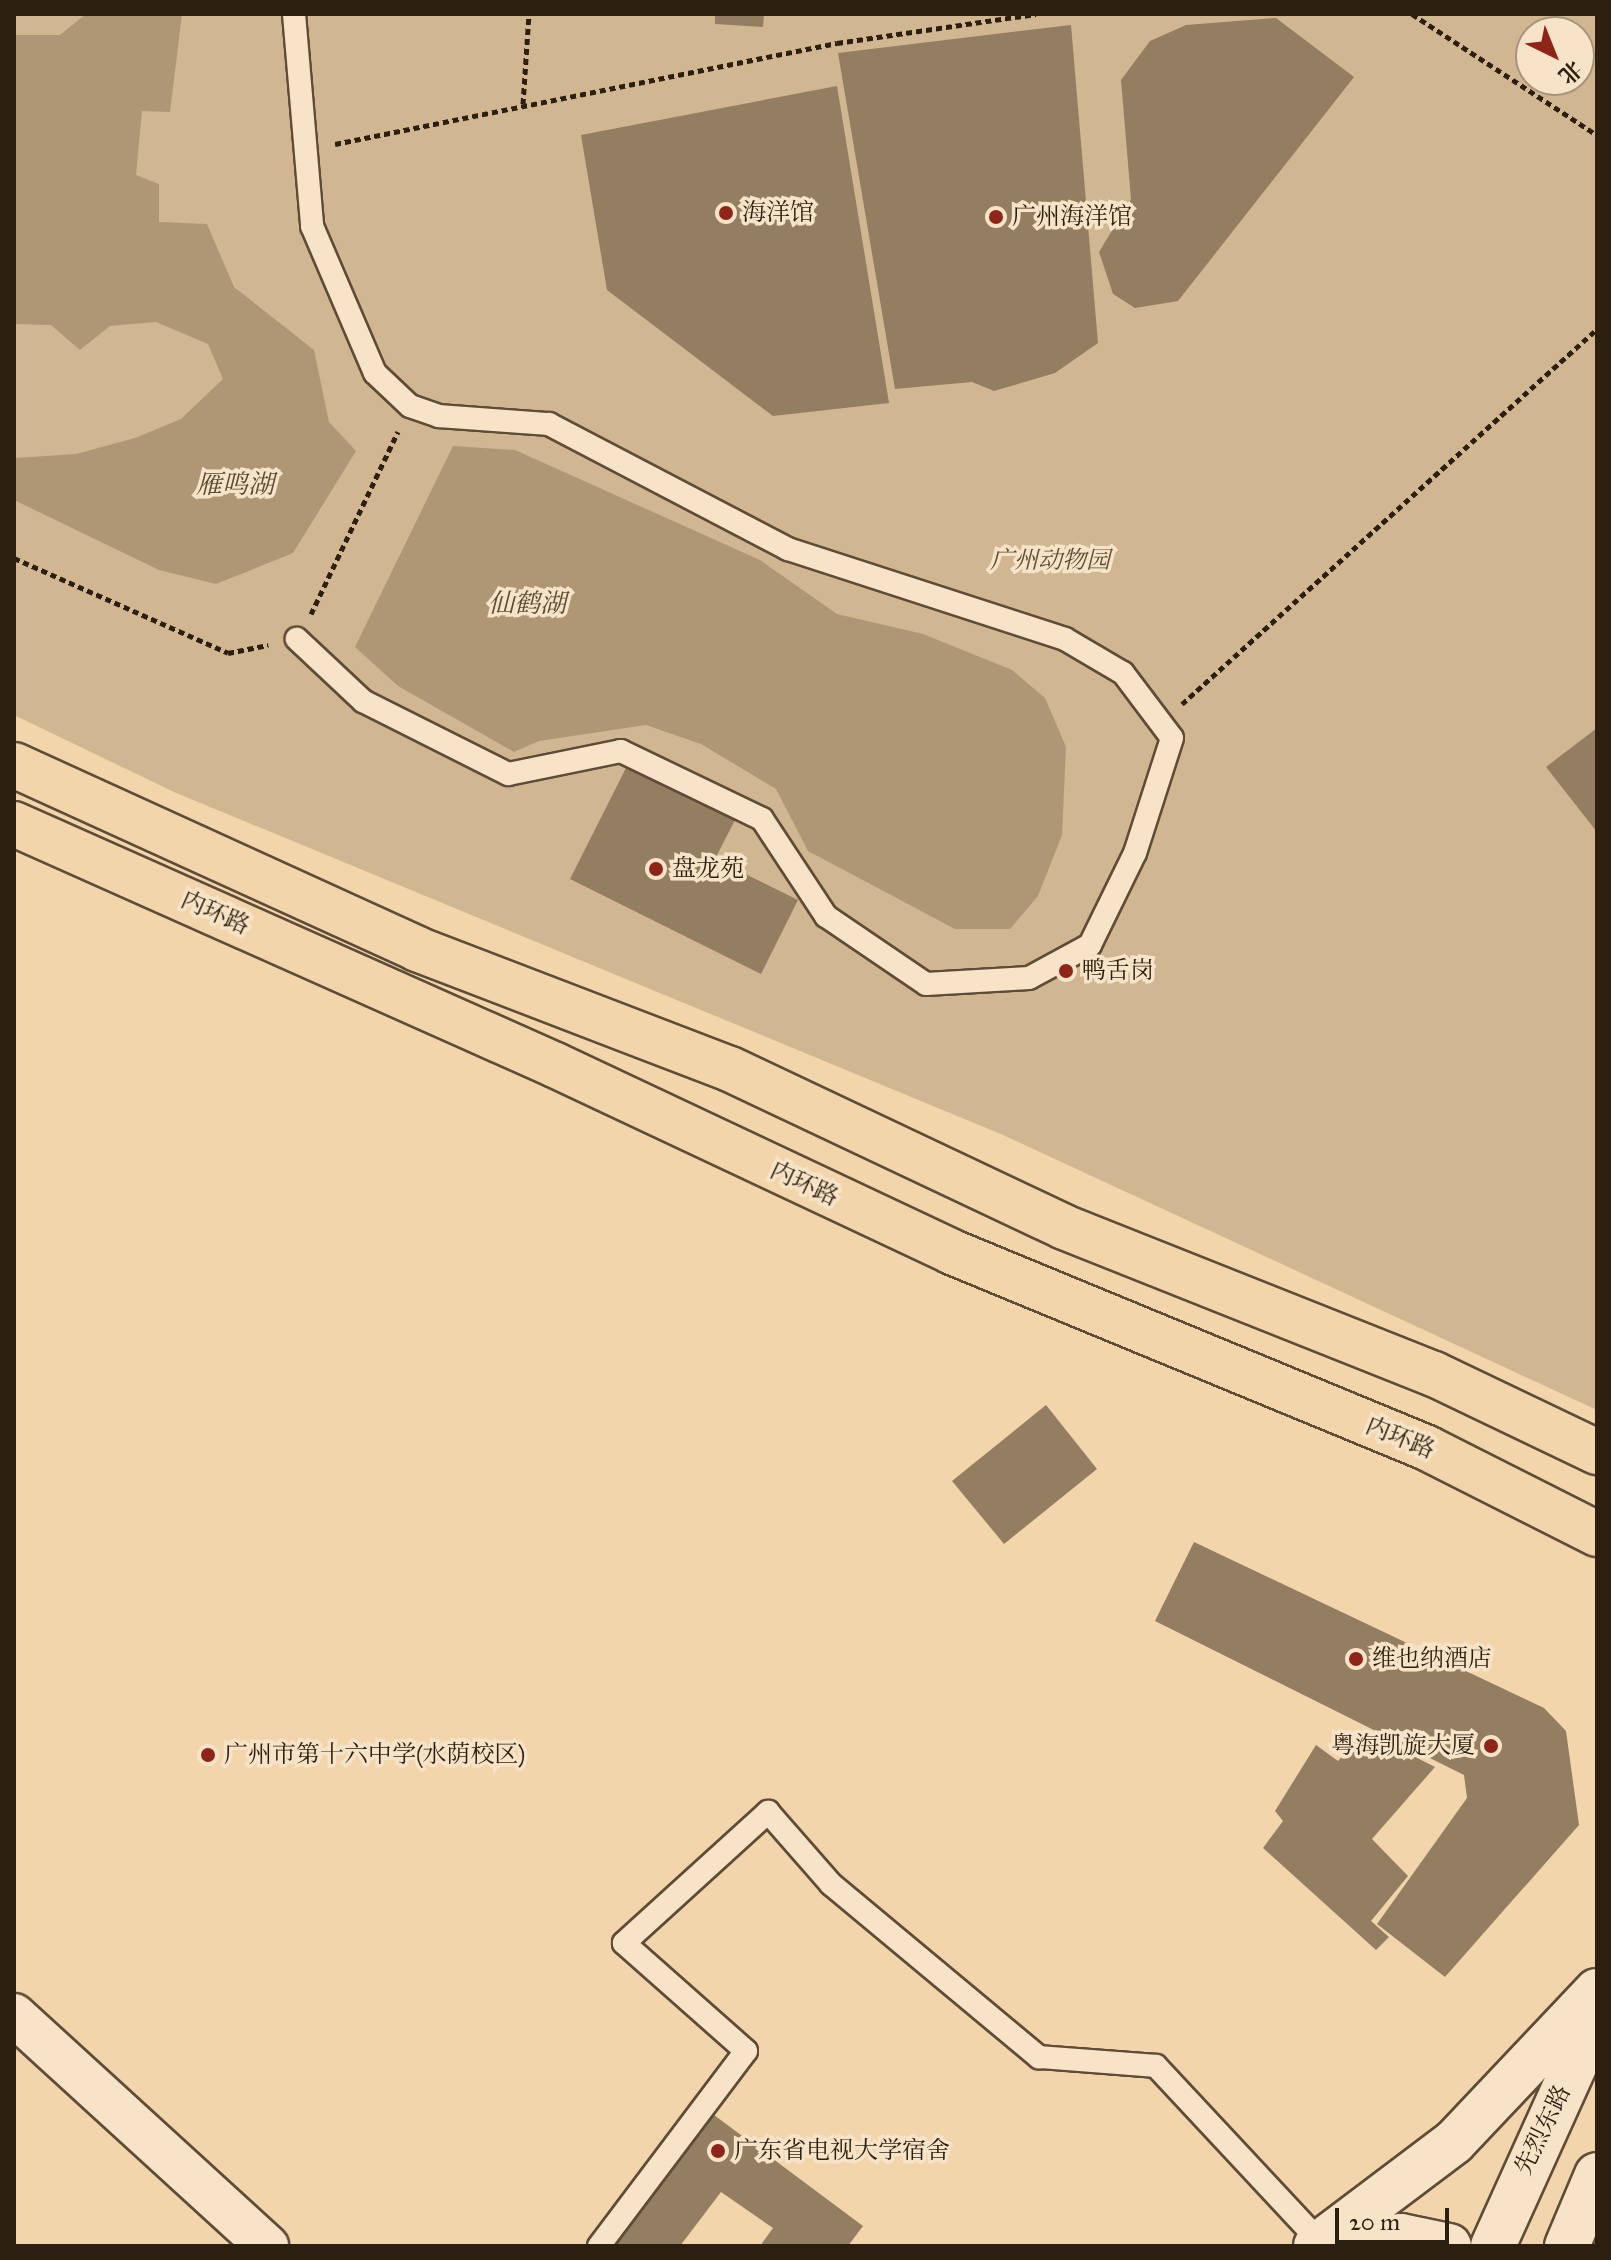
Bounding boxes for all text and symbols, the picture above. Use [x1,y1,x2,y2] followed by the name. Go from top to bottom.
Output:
[1515,16,1595,96] north arrow
[1553,55,1588,90] text: 北
[742,199,814,227] place label: 海洋馆
[1012,203,1132,231] place label: 广州海洋馆
[717,204,735,222] marker: 海洋馆
[987,208,1005,226] marker: 广州海洋馆
[196,469,274,501] water label: 雁鸣湖
[990,547,1110,575] park label: 广州动物园
[488,588,566,620] water label: 仙鹤湖
[672,855,744,883] place label: 盘龙苑
[647,860,665,878] marker: 盘龙苑
[176,885,254,941] street label: 内环路
[1082,957,1154,985] place label: 鸭舌岗
[1057,962,1075,980] marker: 鸭舌岗
[765,1156,843,1212] street label: 内环路
[1361,1411,1439,1465] street label: 内环路
[1372,1645,1492,1673] place label: 维也纳酒店
[1347,1650,1365,1668] marker: 维也纳酒店
[1331,1732,1475,1760] place label: 粤海凯旋大厦
[1482,1737,1500,1755] marker: 粤海凯旋大厦
[224,1741,525,1769] place label: 广州市第十六中学(水荫校区)
[199,1746,217,1764] marker: 广州市第十六中学(水荫校区)
[1509,2081,1577,2179] street label: 先烈东路
[734,2137,950,2165] place label: 广东省电视大学宿舍
[709,2142,727,2160] marker: 广东省电视大学宿舍
[1339,2192,1453,2242] scale bar
[1349,2207,1400,2237] text: 20 m

